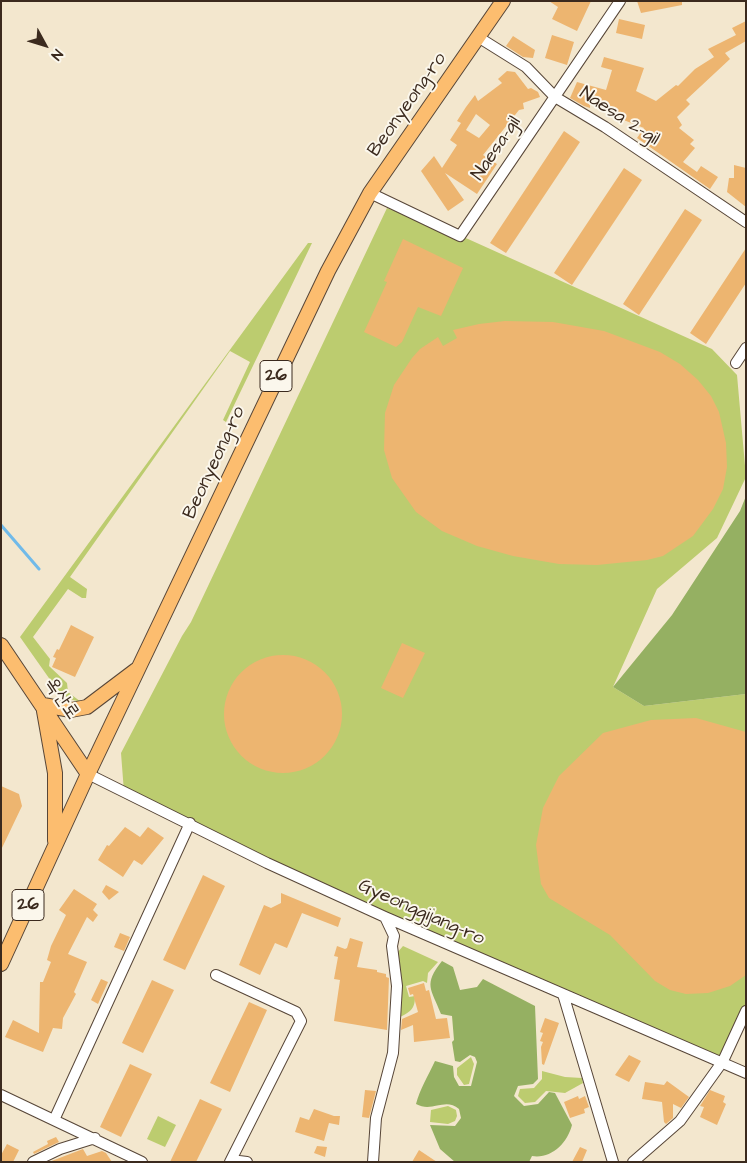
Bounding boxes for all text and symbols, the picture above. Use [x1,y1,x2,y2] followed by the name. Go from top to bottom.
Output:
[20,20,70,70] north arrow
[46,45,67,64] text: N
[364,49,452,161] street label: Beonyeong-ro
[575,83,663,151] street label: Naesa 2-gil
[467,113,527,185] street label: Naesa-gil
[260,361,292,392] road number: 26
[179,403,251,523] street label: Beonyeong-ro
[39,674,83,724] street label: 옥산로
[354,875,488,951] street label: Gyeonggijang-ro
[12,890,44,920] road number: 26

